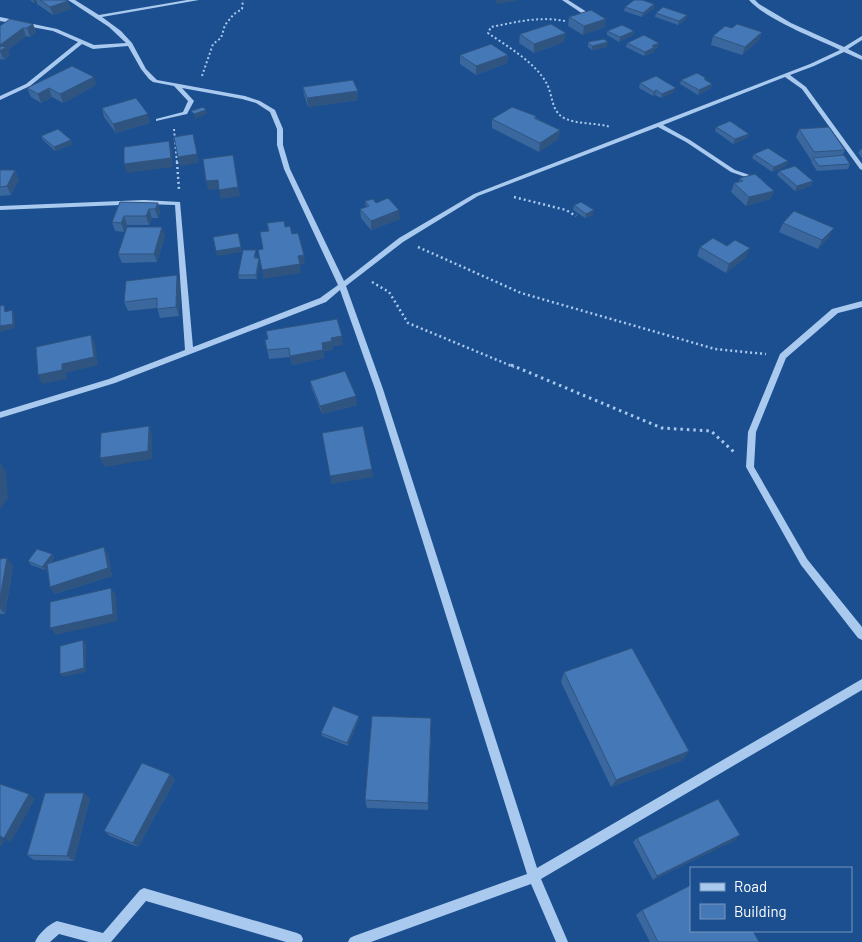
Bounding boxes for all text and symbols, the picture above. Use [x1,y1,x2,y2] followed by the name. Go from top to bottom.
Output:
[690,867,852,932] legend
[734,877,767,895] text: Road
[734,902,787,920] text: Building

